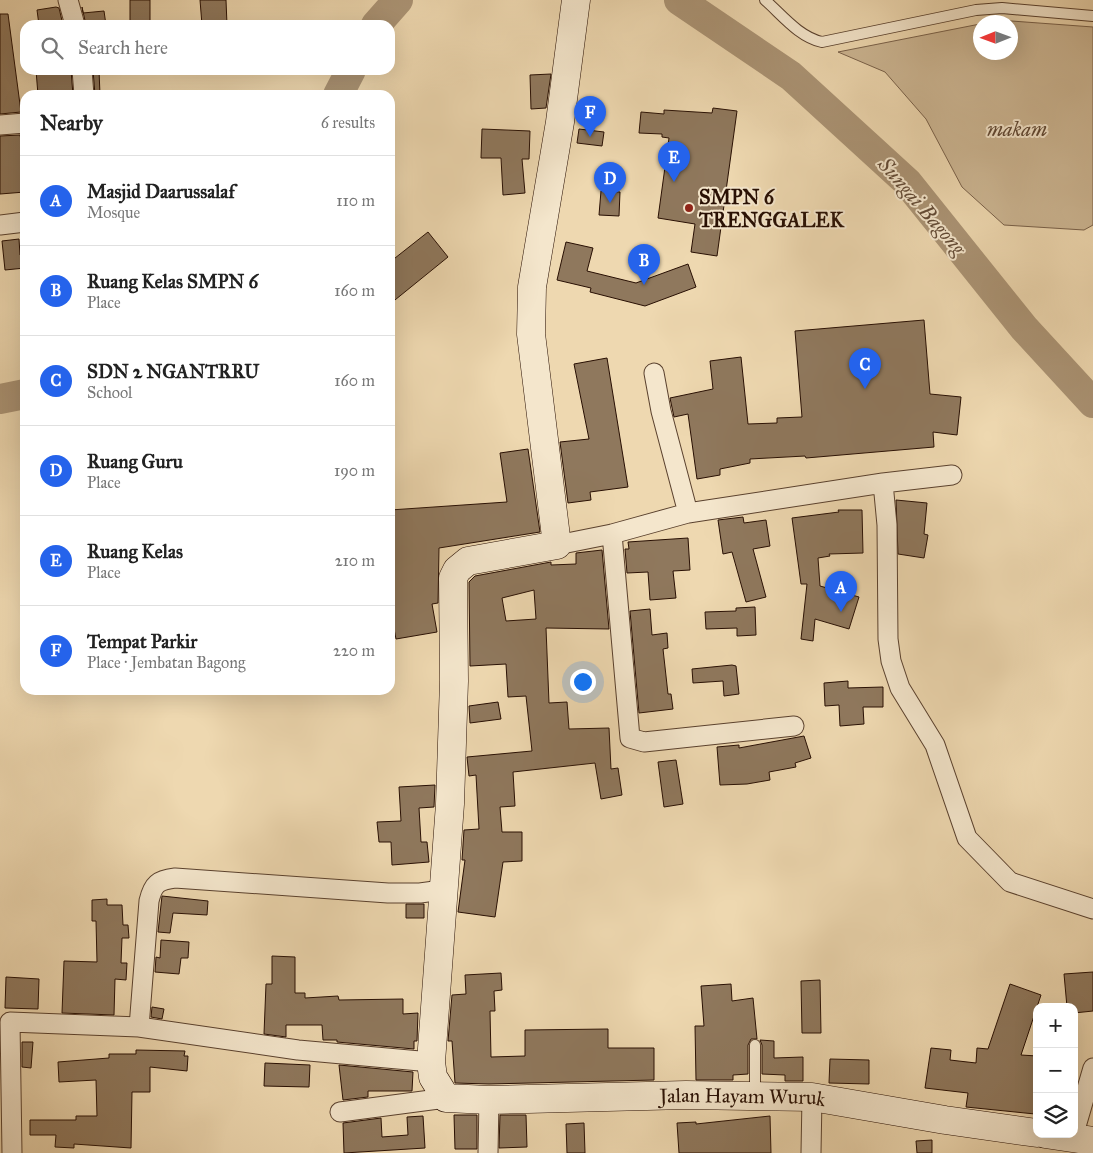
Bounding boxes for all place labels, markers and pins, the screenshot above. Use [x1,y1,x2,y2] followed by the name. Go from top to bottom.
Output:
[574,96,606,137] pin: F
[658,141,690,182] pin: E
[594,162,626,203] pin: D
[698,185,845,232] place label: SMPN 6 TRENGGALEK
[683,202,695,214] marker: SMPN 6 TRENGGALEK
[628,244,660,285] pin: B
[849,348,881,389] pin: C
[825,571,857,612] pin: A

